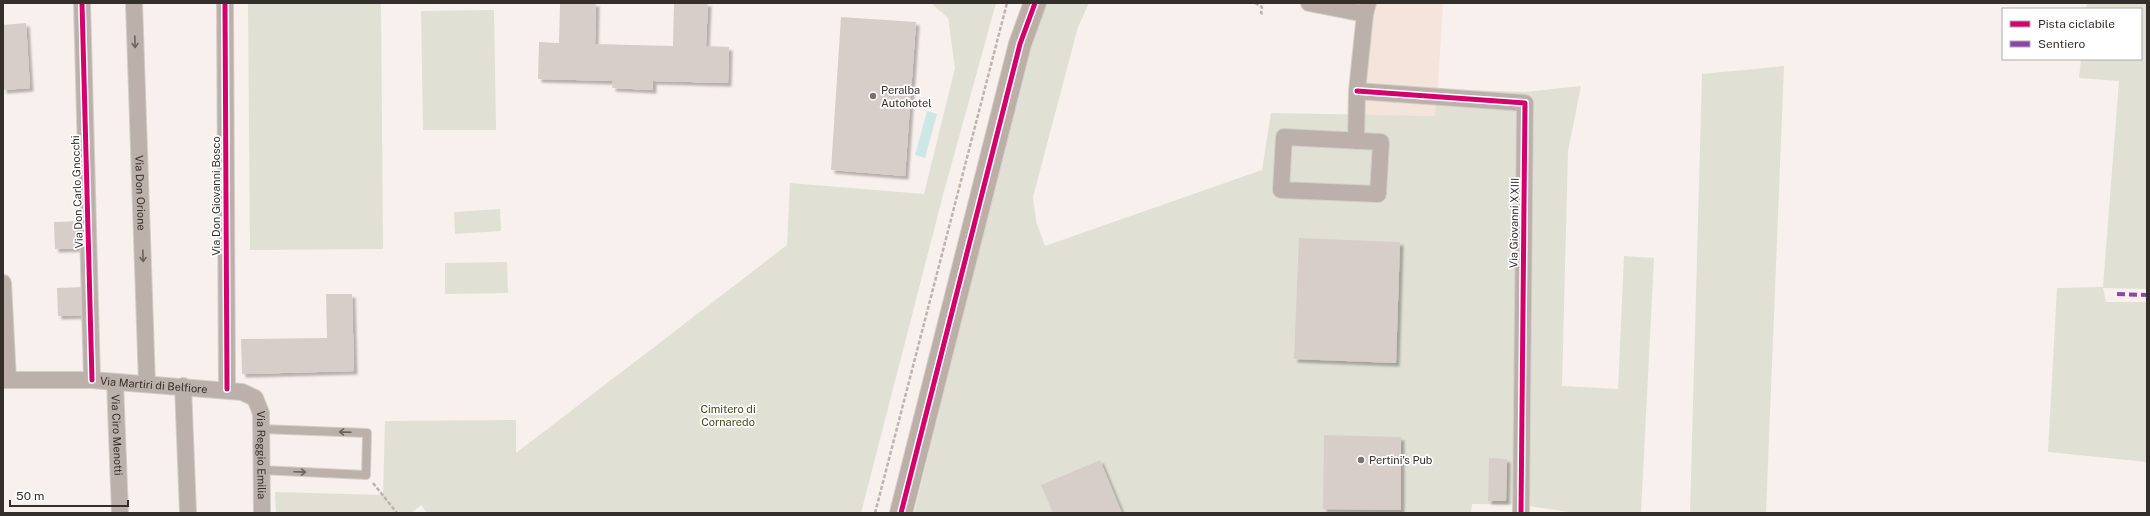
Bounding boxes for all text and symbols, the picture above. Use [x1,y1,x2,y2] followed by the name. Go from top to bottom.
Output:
[2002,8,2142,60] legend
[2038,17,2115,31] text: Pista ciclabile
[131,35,139,48] one-way arrow
[2038,37,2086,51] text: Sentiero
[881,84,931,109] place label: Peralba Autohotel
[868,91,878,101] marker: Peralba Autohotel
[69,135,85,249] street label: Via Don Carlo Gnocchi
[210,136,222,256] street label: Via Don Giovanni Bosco
[133,155,148,231] street label: Via Don Orione
[1507,178,1521,268] street label: Via Giovanni XXIII
[139,249,146,262] one-way arrow
[100,375,208,395] street label: Via Martiri di Belfiore
[109,394,125,476] street label: Via Ciro Menotti
[700,403,756,428] park label: Cimitero di Cornaredo
[255,411,268,499] street label: Via Reggio Emilia
[339,429,352,436] one-way arrow
[1369,454,1433,466] place label: Pertini's Pub
[1356,455,1366,465] marker: Pertini's Pub
[293,469,306,476] one-way arrow
[10,482,128,508] scale bar
[16,489,44,503] text: 50 m

